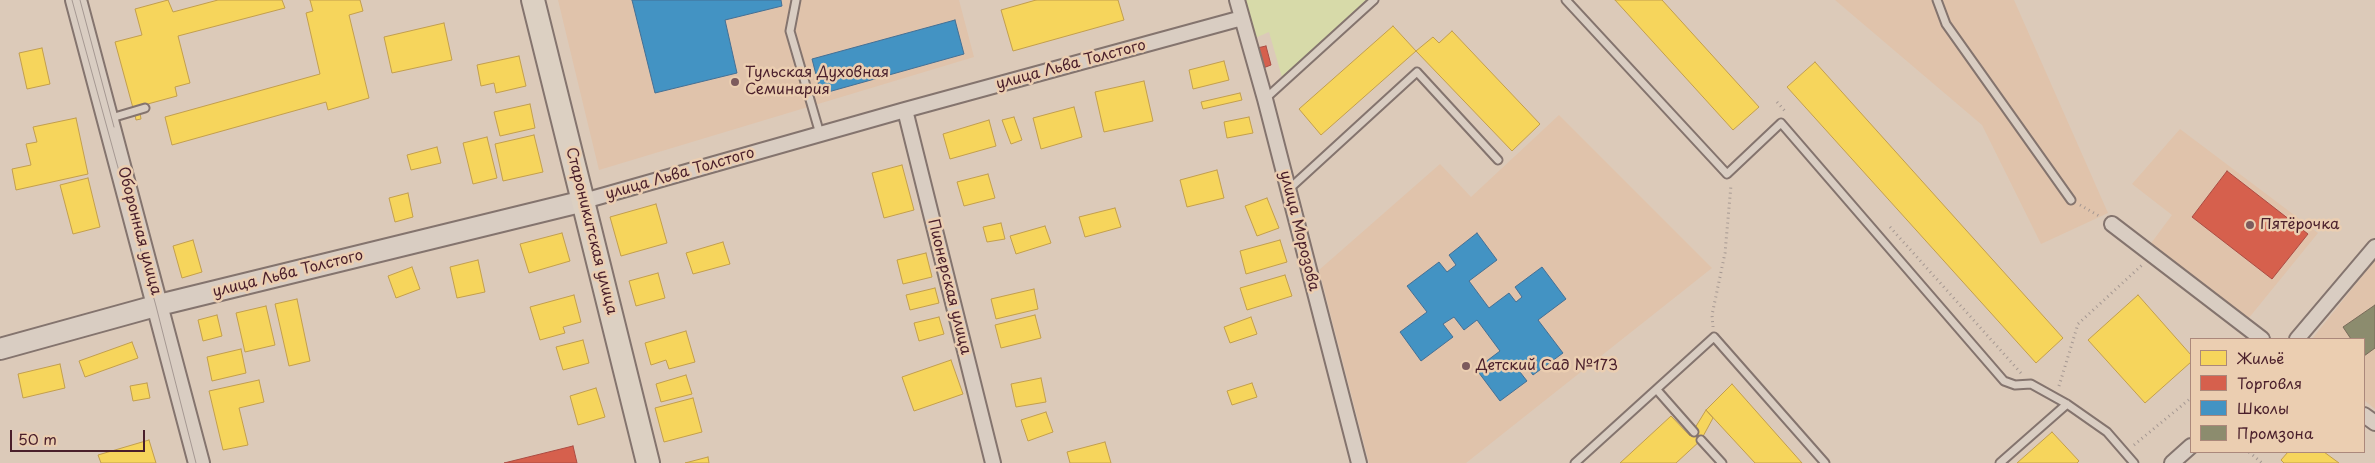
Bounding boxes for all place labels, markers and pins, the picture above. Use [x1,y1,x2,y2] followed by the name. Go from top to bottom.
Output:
[745,64,889,99] place label: Тульская Духовная Семинария
[729,76,741,88] marker: Тульская Духовная Семинария
[2260,216,2339,234] place label: Пятёрочка
[2244,219,2256,231] marker: Пятёрочка
[1476,357,1618,375] place label: Детский Сад №173
[1460,360,1472,372] marker: Детский Сад №173

